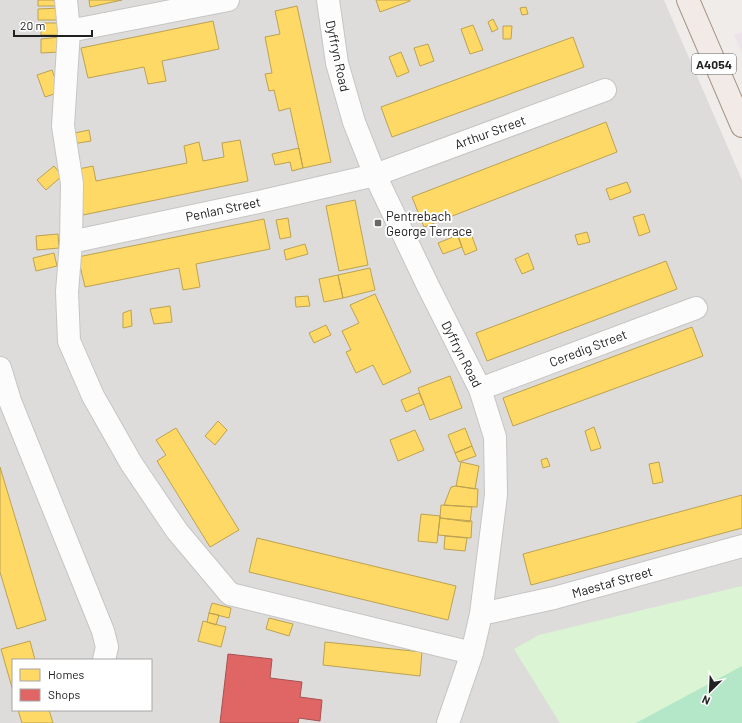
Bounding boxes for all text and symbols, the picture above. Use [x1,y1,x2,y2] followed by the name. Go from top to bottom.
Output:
[14,12,92,38] scale bar
[20,18,46,32] text: 20 m
[323,19,353,93] street label: Dyffryn Road
[692,54,736,74] road number: A4054
[452,112,528,152] street label: Arthur Street
[184,193,262,225] street label: Penlan Street
[386,208,472,239] place label: Pentrebach George Terrace
[373,218,383,228] marker: Pentrebach George Terrace
[438,318,486,390] street label: Dyffryn Road
[547,326,629,370] street label: Ceredig Street
[570,563,654,601] street label: Maestaf Street
[12,659,152,711] legend
[48,667,85,681] text: Homes
[690,671,730,711] north arrow
[48,687,81,701] text: Shops
[700,693,712,708] text: N

